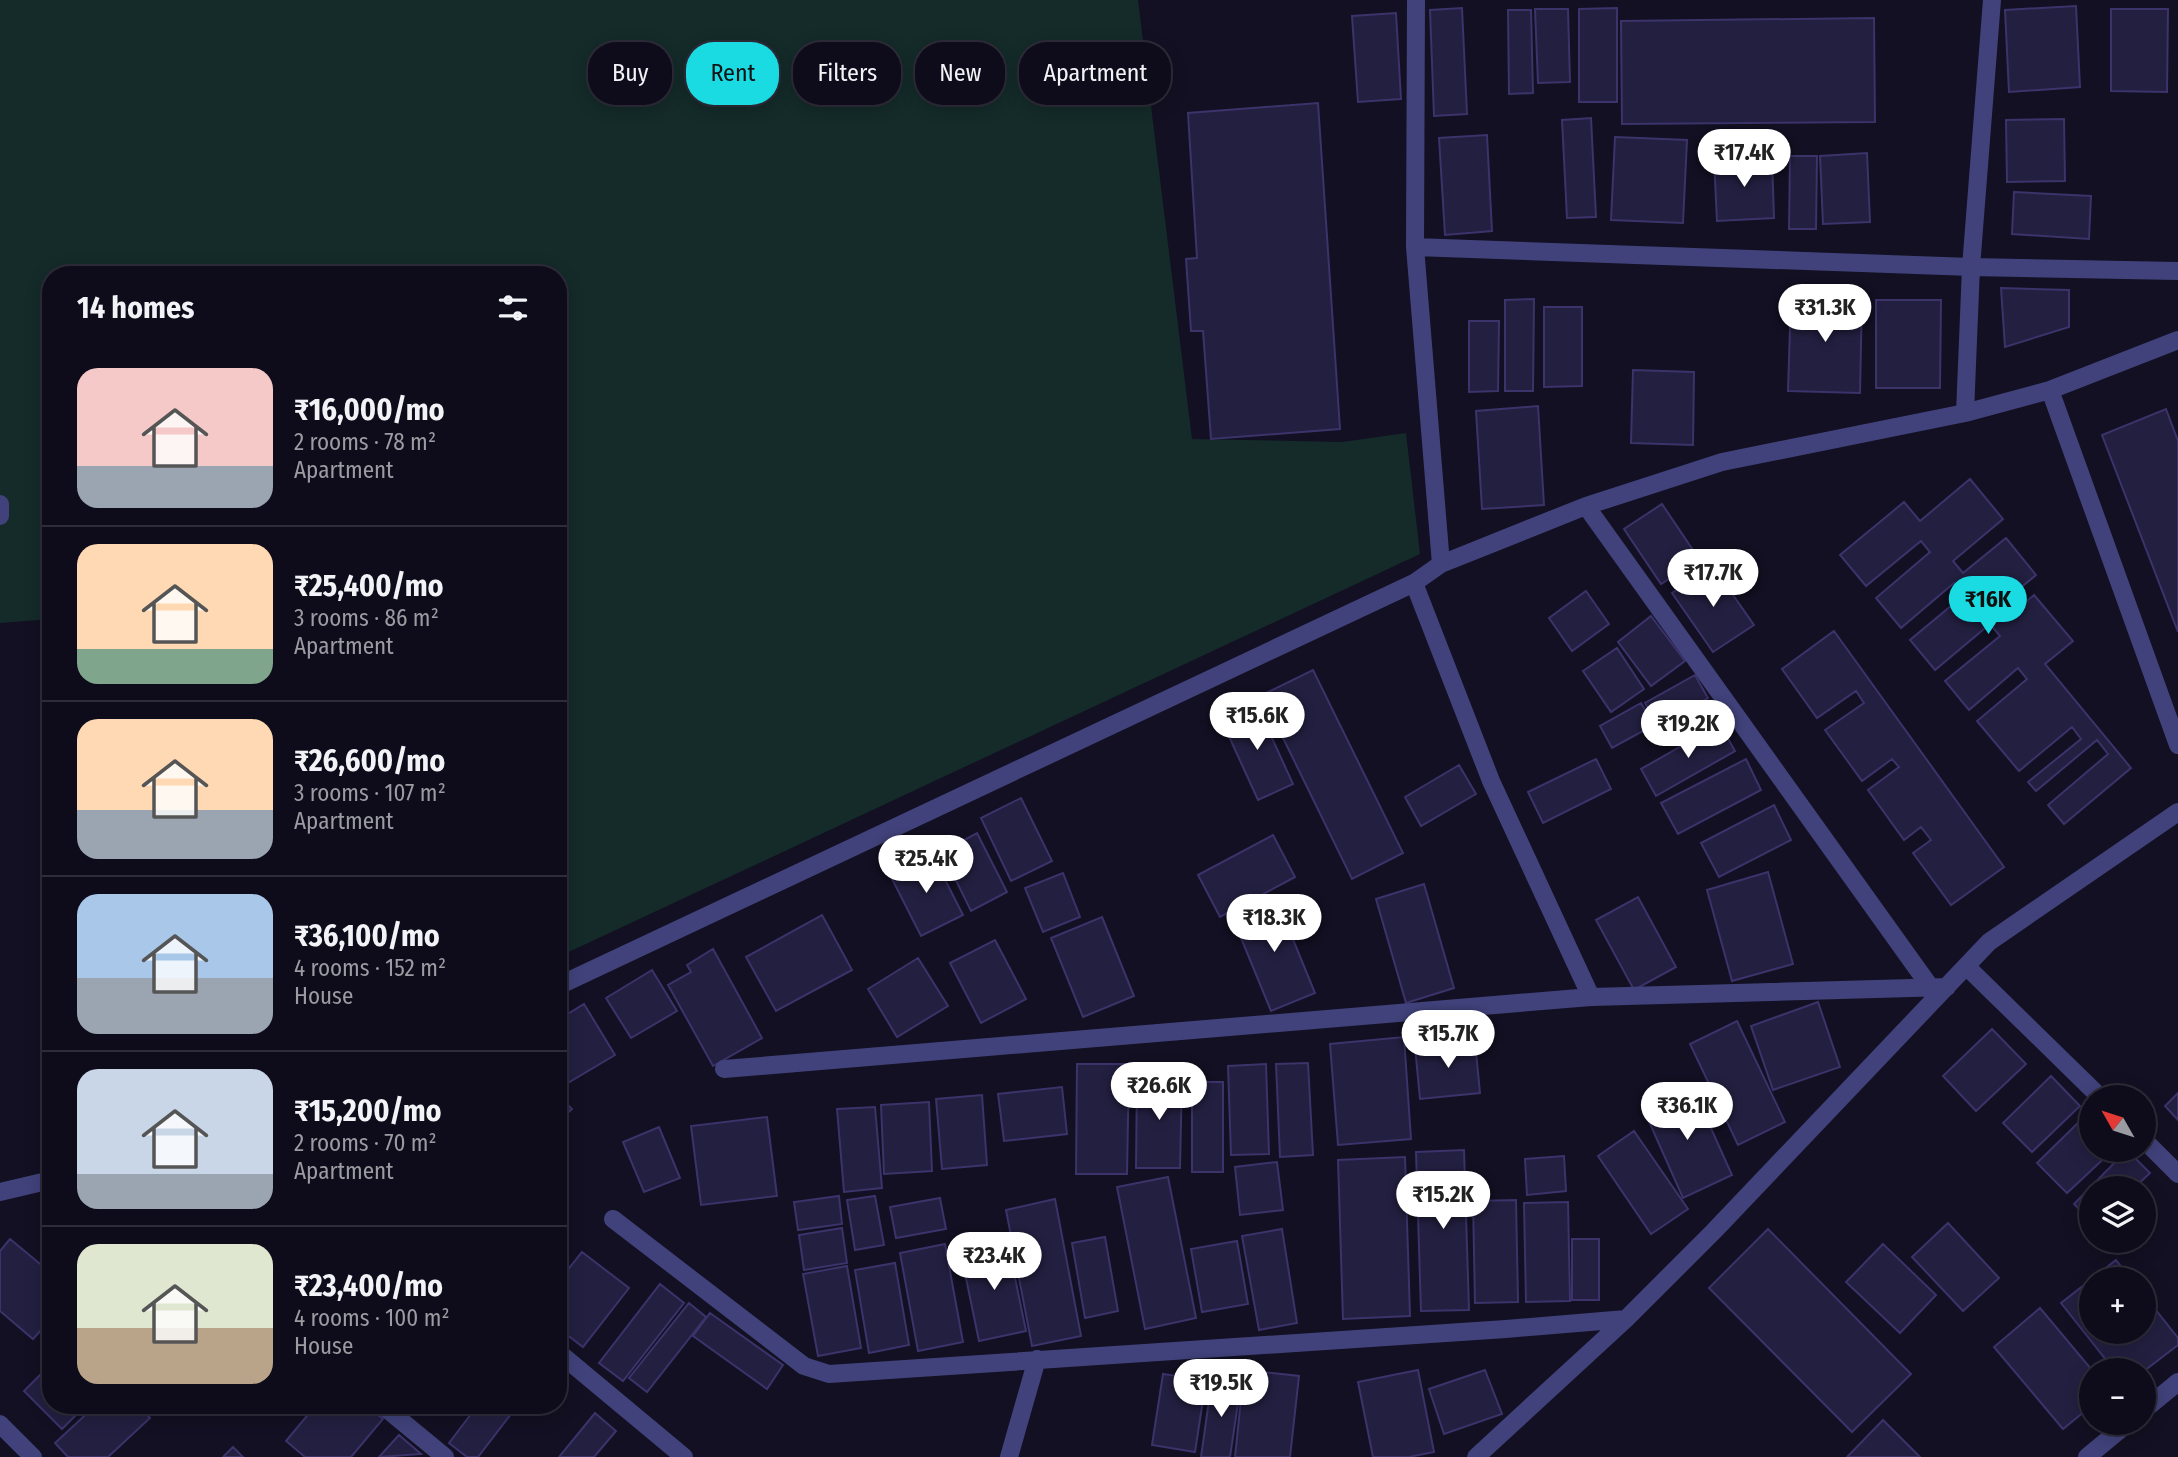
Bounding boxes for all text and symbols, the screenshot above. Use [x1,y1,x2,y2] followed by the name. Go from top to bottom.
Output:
[588,42,672,105] chip: Buy
[686,42,779,105] chip: Rent
[793,42,901,105] chip: Filters
[915,42,1005,105] chip: New
[1019,42,1171,105] chip: Apartment
[1687,130,1801,189] pin: ₹17.4K
[1714,138,1774,166] text: ₹17.4K
[1768,284,1882,344] pin: ₹31.3K
[494,289,532,327] icon: filters
[77,290,194,326] text: 14 homes
[1794,293,1856,321] text: ₹31.3K
[294,392,445,428] text: ₹16,000/mo
[133,396,217,480] icon: home
[294,428,436,456] text: 2 rooms · 78 m²
[294,456,394,484] text: Apartment
[1656,550,1770,609] pin: ₹17.7K
[1683,558,1743,586] text: ₹17.7K
[294,568,444,604] text: ₹25,400/mo
[133,572,217,656] icon: home
[1947,576,2029,636] pin: ₹16K
[1965,585,2011,613] text: ₹16K
[294,604,439,632] text: 3 rooms · 86 m²
[294,632,394,660] text: Apartment
[1200,692,1314,752] pin: ₹15.6K
[1631,700,1745,760] pin: ₹19.2K
[1226,701,1288,729] text: ₹15.6K
[1657,709,1719,737] text: ₹19.2K
[294,743,445,779] text: ₹26,600/mo
[133,747,217,831] icon: home
[294,779,446,807] text: 3 rooms · 107 m²
[294,807,394,835] text: Apartment
[869,836,983,895] pin: ₹25.4K
[894,844,958,872] text: ₹25.4K
[1217,894,1331,954] pin: ₹18.3K
[1243,903,1306,931] text: ₹18.3K
[294,918,440,954] text: ₹36,100/mo
[133,922,217,1006] icon: home
[294,954,446,982] text: 4 rooms · 152 m²
[294,982,353,1010] text: House
[1391,1010,1505,1070] pin: ₹15.7K
[1418,1019,1478,1047] text: ₹15.7K
[1102,1062,1216,1122] pin: ₹26.6K
[1127,1071,1191,1099] text: ₹26.6K
[1630,1082,1744,1142] pin: ₹36.1K
[2079,1085,2156,1162] north arrow
[2079,1085,2156,1435] map controls
[1657,1091,1717,1119] text: ₹36.1K
[294,1093,442,1129] text: ₹15,200/mo
[133,1097,217,1181] icon: home
[294,1129,437,1157] text: 2 rooms · 70 m²
[294,1157,394,1185] text: Apartment
[1386,1172,1500,1231] pin: ₹15.2K
[2079,1176,2156,1253] button: layers
[1412,1180,1474,1208] text: ₹15.2K
[937,1232,1051,1292] pin: ₹23.4K
[963,1241,1025,1269] text: ₹23.4K
[2079,1267,2156,1344] button: +
[294,1268,443,1304] text: ₹23,400/mo
[133,1272,217,1356] icon: home
[294,1304,450,1332] text: 4 rooms · 100 m²
[294,1332,353,1360] text: House
[2079,1358,2156,1435] button: −
[1164,1360,1278,1419] pin: ₹19.5K
[1189,1368,1253,1396] text: ₹19.5K

